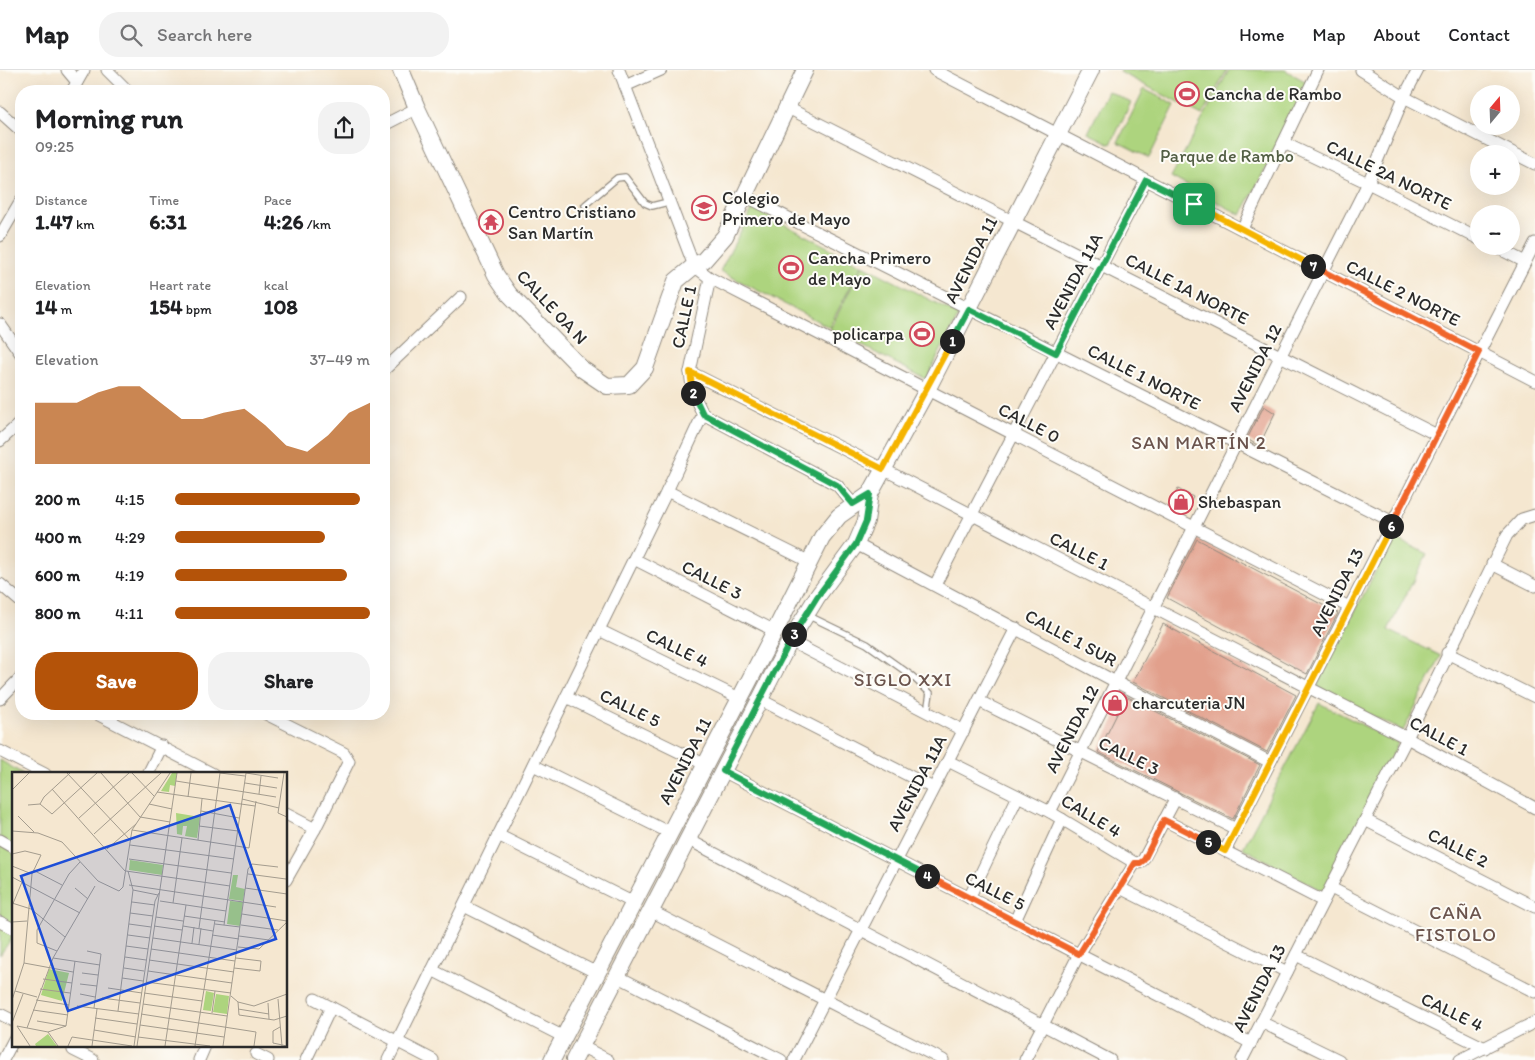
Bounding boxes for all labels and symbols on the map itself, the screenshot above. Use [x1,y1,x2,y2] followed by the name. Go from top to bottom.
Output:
[1174,81,1200,107] sports icon: Cancha de Rambo
[1204,83,1342,105] place label: Cancha de Rambo
[1470,85,1520,135] north arrow
[1323,135,1455,215] street label: CALLE 2A NORTE
[1160,145,1294,167] park label: Parque de Rambo
[1173,183,1215,225] pin
[722,187,850,230] place label: Colegio Primero de Mayo
[691,195,717,221] school or university icon: Colegio Primero de Mayo
[508,201,636,244] place label: Centro Cristiano San Martín
[478,209,504,235] temple icon: Centro Cristiano San Martín
[940,213,1002,307] street label: AVENIDA 11
[1038,229,1108,333] street label: AVENIDA 11A
[808,247,931,290] place label: Cancha Primero de Mayo
[1121,248,1253,330] street label: CALLE 1A NORTE
[1300,254,1326,278] pin: 7
[778,255,804,281] sports icon: Cancha Primero de Mayo
[1342,255,1464,331] street label: CALLE 2 NORTE
[512,265,592,349] street label: CALLE 0A N
[667,284,701,350] street label: CALLE 1
[1223,320,1287,416] street label: AVENIDA 12
[909,321,935,347] sports icon: policarpa
[832,323,905,345] place label: policarpa
[940,328,964,354] pin: 1
[1084,339,1204,415] street label: CALLE 1 NORTE
[680,380,706,406] pin: 2
[994,398,1064,448] street label: CALLE 0
[1131,431,1267,454] district label: SAN MARTÍN 2
[1168,489,1194,515] shop icon: Shebaspan
[1198,491,1282,513] place label: Shebaspan
[1378,514,1404,538] pin: 6
[1046,527,1112,575] street label: CALLE 1
[1305,544,1369,640] street label: AVENIDA 13
[678,555,746,605] street label: CALLE 3
[1021,605,1121,671] street label: CALLE 1 SUR
[782,622,806,646] pin: 3
[642,624,712,672] street label: CALLE 4
[854,668,952,691] district label: SIGLO XXI
[1040,681,1104,777] street label: AVENIDA 12
[596,684,664,732] street label: CALLE 5
[1102,690,1128,716] shop icon: charcuteria JN
[1132,692,1245,714] place label: charcuteria JN
[1406,711,1472,761] street label: CALLE 1
[654,714,716,808] street label: AVENIDA 11
[882,731,952,835] street label: AVENIDA 11A
[1095,732,1163,780] street label: CALLE 3
[12,772,288,1048] inset map
[1057,790,1125,843] street label: CALLE 4
[1424,823,1492,873] street label: CALLE 2
[1196,830,1220,854] pin: 5
[914,864,940,888] pin: 4
[961,866,1029,916] street label: CALLE 5
[1415,901,1497,946] district label: CAÑA FISTOLO
[1227,940,1291,1036] street label: AVENIDA 13
[1417,988,1487,1036] street label: CALLE 4

